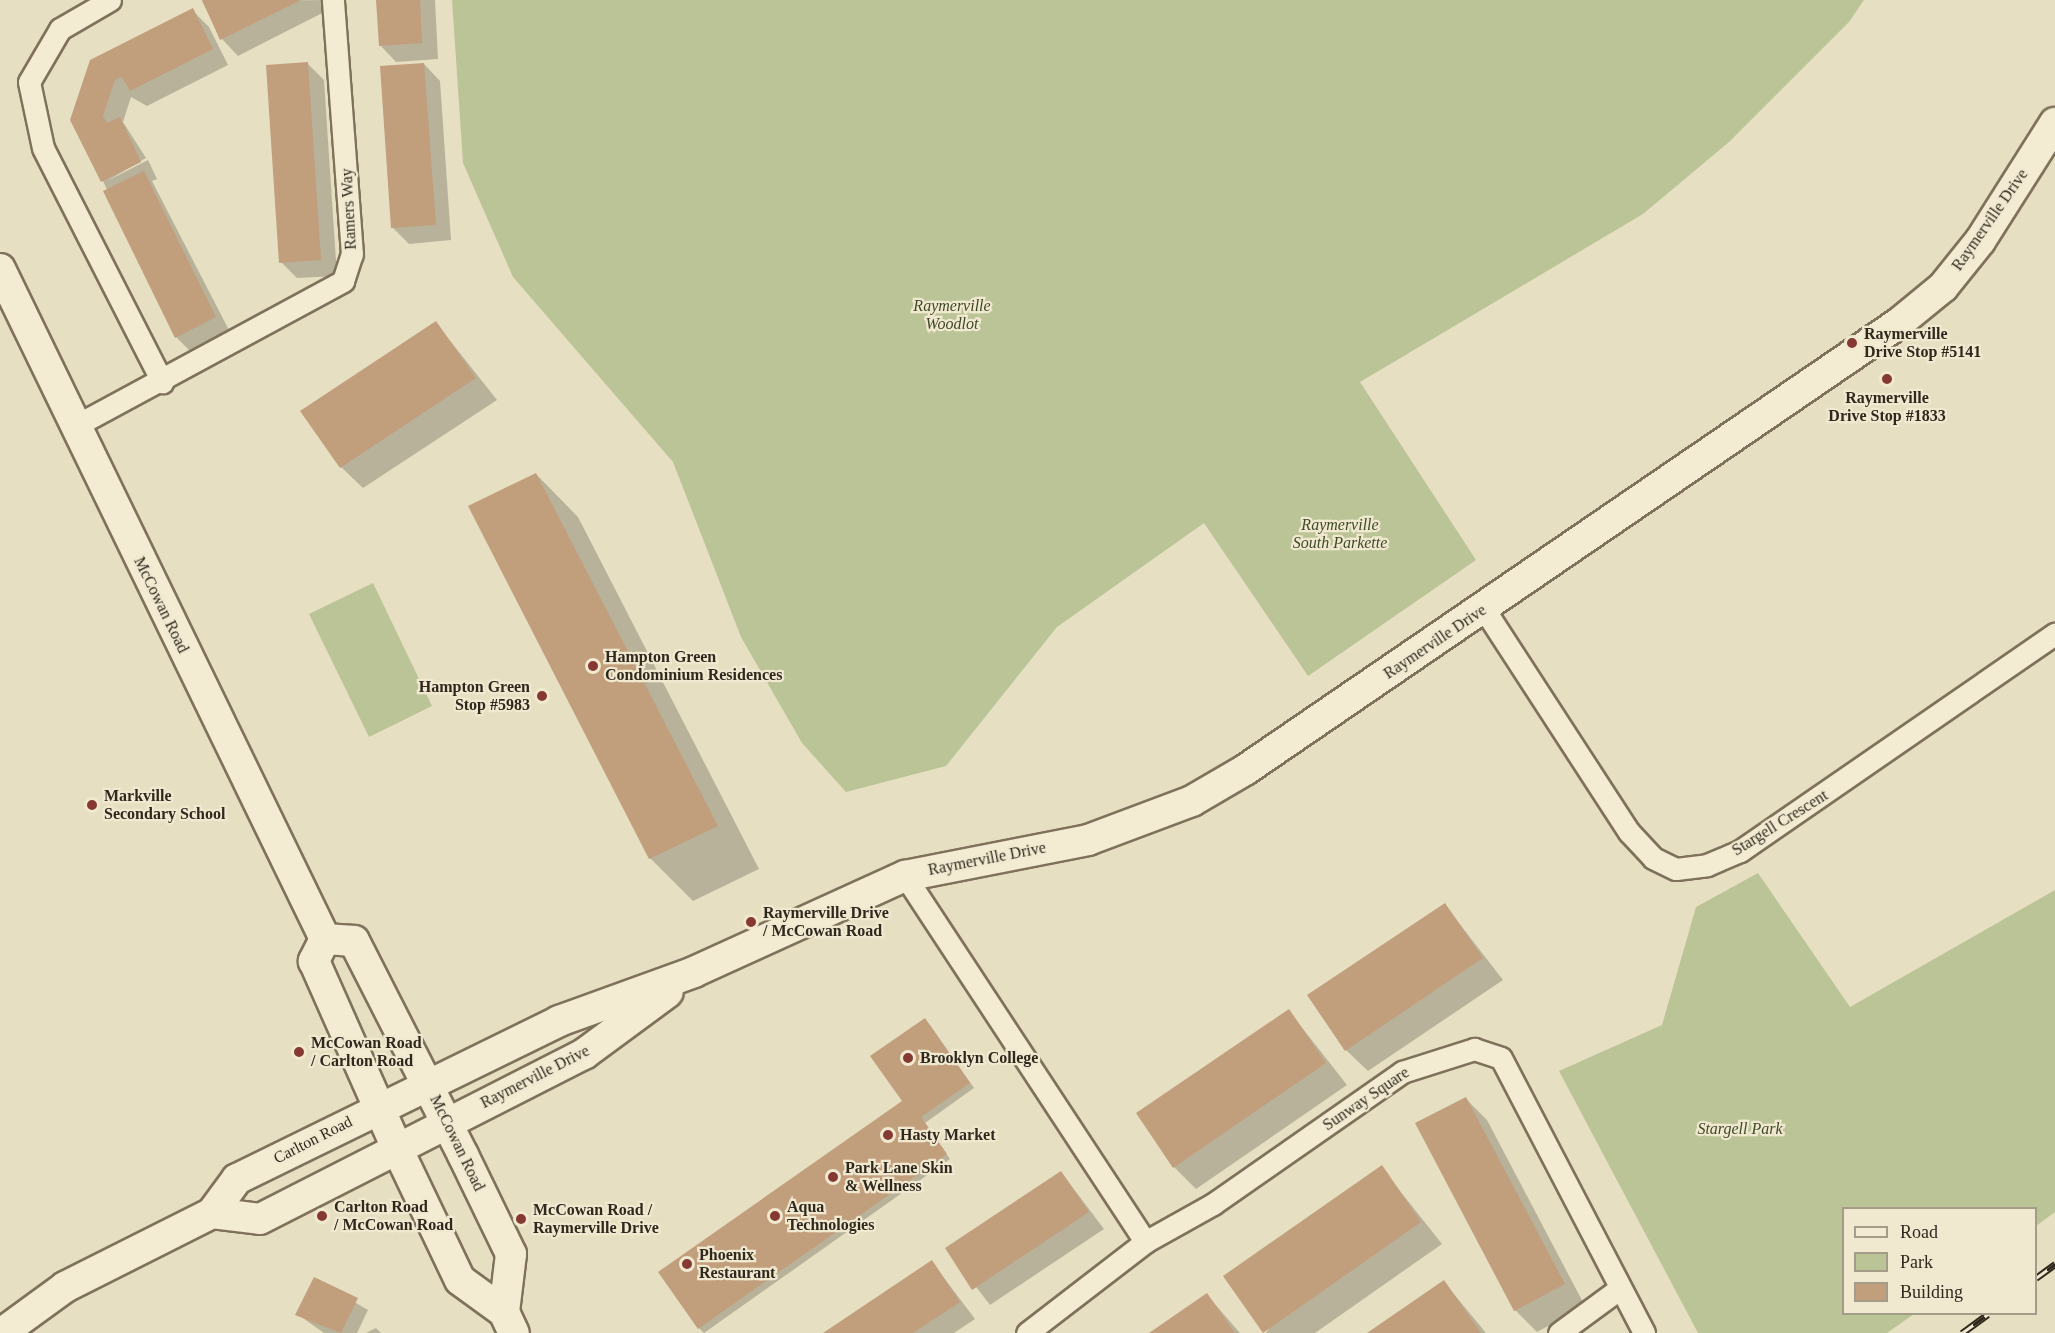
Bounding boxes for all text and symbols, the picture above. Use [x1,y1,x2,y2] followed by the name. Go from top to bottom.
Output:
[1948,166,2032,274] street label: Raymerville Drive
[337,168,361,250] street label: Ramers Way
[913,296,991,334] park label: Raymerville Woodlot
[1864,324,1981,362] place label: Raymerville Drive Stop #5141
[1845,336,1859,350] marker: Raymerville Drive Stop #5141
[1880,372,1894,386] marker: Raymerville Drive Stop #1833
[1828,388,1946,426] place label: Raymerville Drive Stop #1833
[1293,515,1387,553] park label: Raymerville South Parkette
[129,554,193,656] street label: McCowan Road
[1380,601,1490,683] street label: Raymerville Drive
[605,647,782,685] place label: Hampton Green Condominium Residences
[586,659,600,673] marker: Hampton Green Condominium Residences
[419,677,530,715] place label: Hampton Green Stop #5983
[535,689,549,703] marker: Hampton Green Stop #5983
[104,786,225,824] place label: Markville Secondary School
[1729,786,1831,860] street label: Stargell Crescent
[85,798,99,812] marker: Markville Secondary School
[927,838,1047,880] street label: Raymerville Drive
[763,903,889,941] place label: Raymerville Drive / McCowan Road
[744,915,758,929] marker: Raymerville Drive / McCowan Road
[311,1033,422,1071] place label: McCowan Road / Carlton Road
[477,1041,593,1113] street label: Raymerville Drive
[292,1045,306,1059] marker: McCowan Road / Carlton Road
[920,1048,1038,1068] place label: Brooklyn College
[901,1051,915,1065] marker: Brooklyn College
[1319,1063,1413,1135] street label: Sunway Square
[425,1092,489,1194] street label: McCowan Road
[270,1112,356,1168] street label: Carlton Road
[1697,1119,1783,1139] park label: Stargell Park
[900,1125,996,1145] place label: Hasty Market
[881,1128,895,1142] marker: Hasty Market
[845,1158,953,1196] place label: Park Lane Skin & Wellness
[826,1170,840,1184] marker: Park Lane Skin & Wellness
[334,1197,453,1235] place label: Carlton Road / McCowan Road
[787,1197,874,1235] place label: Aqua Technologies
[533,1200,659,1238] place label: McCowan Road / Raymerville Drive
[1842,1207,2037,1315] legend
[315,1209,329,1223] marker: Carlton Road / McCowan Road
[768,1209,782,1223] marker: Aqua Technologies
[514,1212,528,1226] marker: McCowan Road / Raymerville Drive
[1900,1222,1938,1242] text: Road
[699,1245,775,1283] place label: Phoenix Restaurant
[1900,1252,1933,1272] text: Park
[680,1257,694,1271] marker: Phoenix Restaurant
[1900,1282,1963,1302] text: Building

